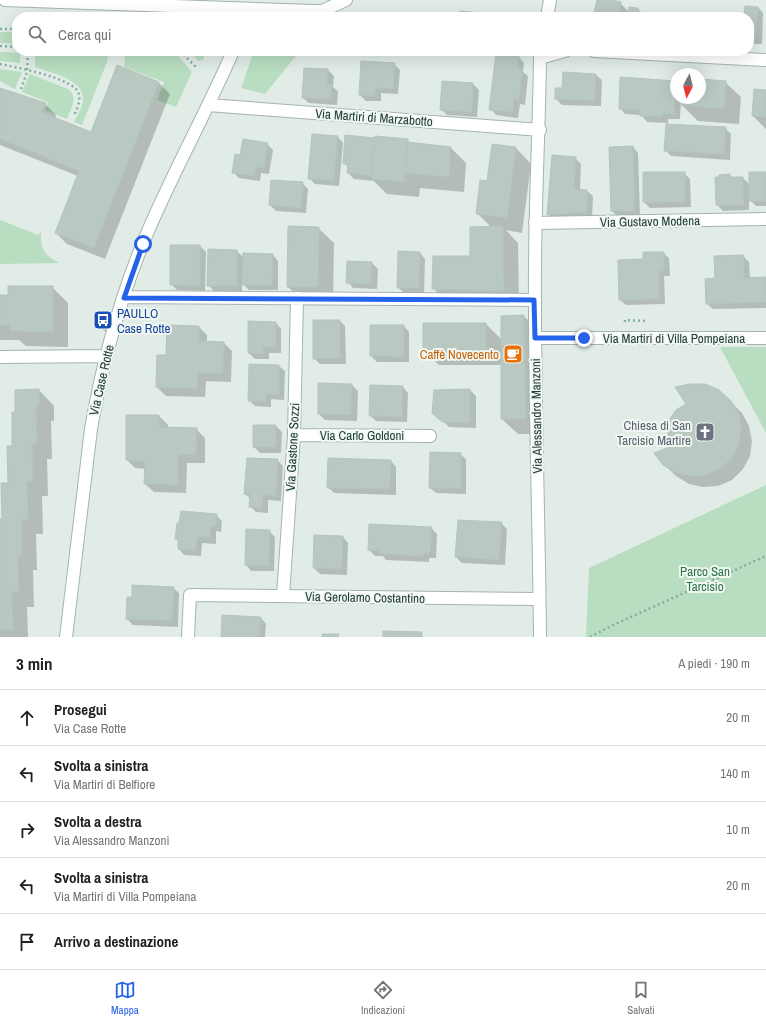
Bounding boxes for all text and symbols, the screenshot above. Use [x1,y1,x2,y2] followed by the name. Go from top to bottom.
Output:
[12,12,754,56] search box
[26,23,48,45] icon: search
[58,24,111,45] text: Cerca qui
[670,68,706,104] north arrow
[315,105,433,130] street label: Via Martiri di Marzabotto
[600,212,700,231] street label: Via Gustavo Modena
[134,235,152,253] route start
[117,305,170,337] place label: PAULLO Case Rotte
[92,309,114,331] bus stop icon: PAULLO Case Rotte
[575,329,593,347] route end
[603,330,745,347] street label: Via Martiri di Villa Pompeiana
[85,343,118,417] street label: Via Case Rotte
[502,343,524,365] cafe icon: Caffè Novecento
[420,346,499,363] place label: Caffè Novecento
[527,358,546,474] street label: Via Alessandro Manzoni
[282,402,303,492] street label: Via Gastone Sozzi
[617,417,691,449] place label: Chiesa di San Tarcisio Martire
[694,421,716,443] church icon: Chiesa di San Tarcisio Martire
[320,427,404,444] street label: Via Carlo Goldoni
[680,563,730,595] park label: Parco San Tarcisio
[305,588,425,607] street label: Via Gerolamo Costantino
[16,652,52,675] text: 3 min
[678,655,750,672] text: A piedi · 190 m
[54,699,107,720] text: Prosegui
[16,707,38,729] icon: ahead
[726,709,750,726] text: 20 m
[54,720,126,737] text: Via Case Rotte
[54,755,148,776] text: Svolta a sinistra
[16,763,38,785] icon: left
[720,765,750,782] text: 140 m
[54,776,155,793] text: Via Martiri di Belfiore
[54,811,142,832] text: Svolta a destra
[16,819,38,841] icon: right
[726,821,750,838] text: 10 m
[54,832,169,849] text: Via Alessandro Manzoni
[54,867,148,888] text: Svolta a sinistra
[16,875,38,897] icon: left
[726,877,750,894] text: 20 m
[54,888,196,905] text: Via Martiri di Villa Pompeiana
[16,931,38,953] icon: arrive
[54,931,178,952] text: Arrivo a destinazione
[111,979,139,1017] tab: Mappa
[361,979,405,1017] tab: Indicazioni
[627,979,655,1017] tab: Salvati

